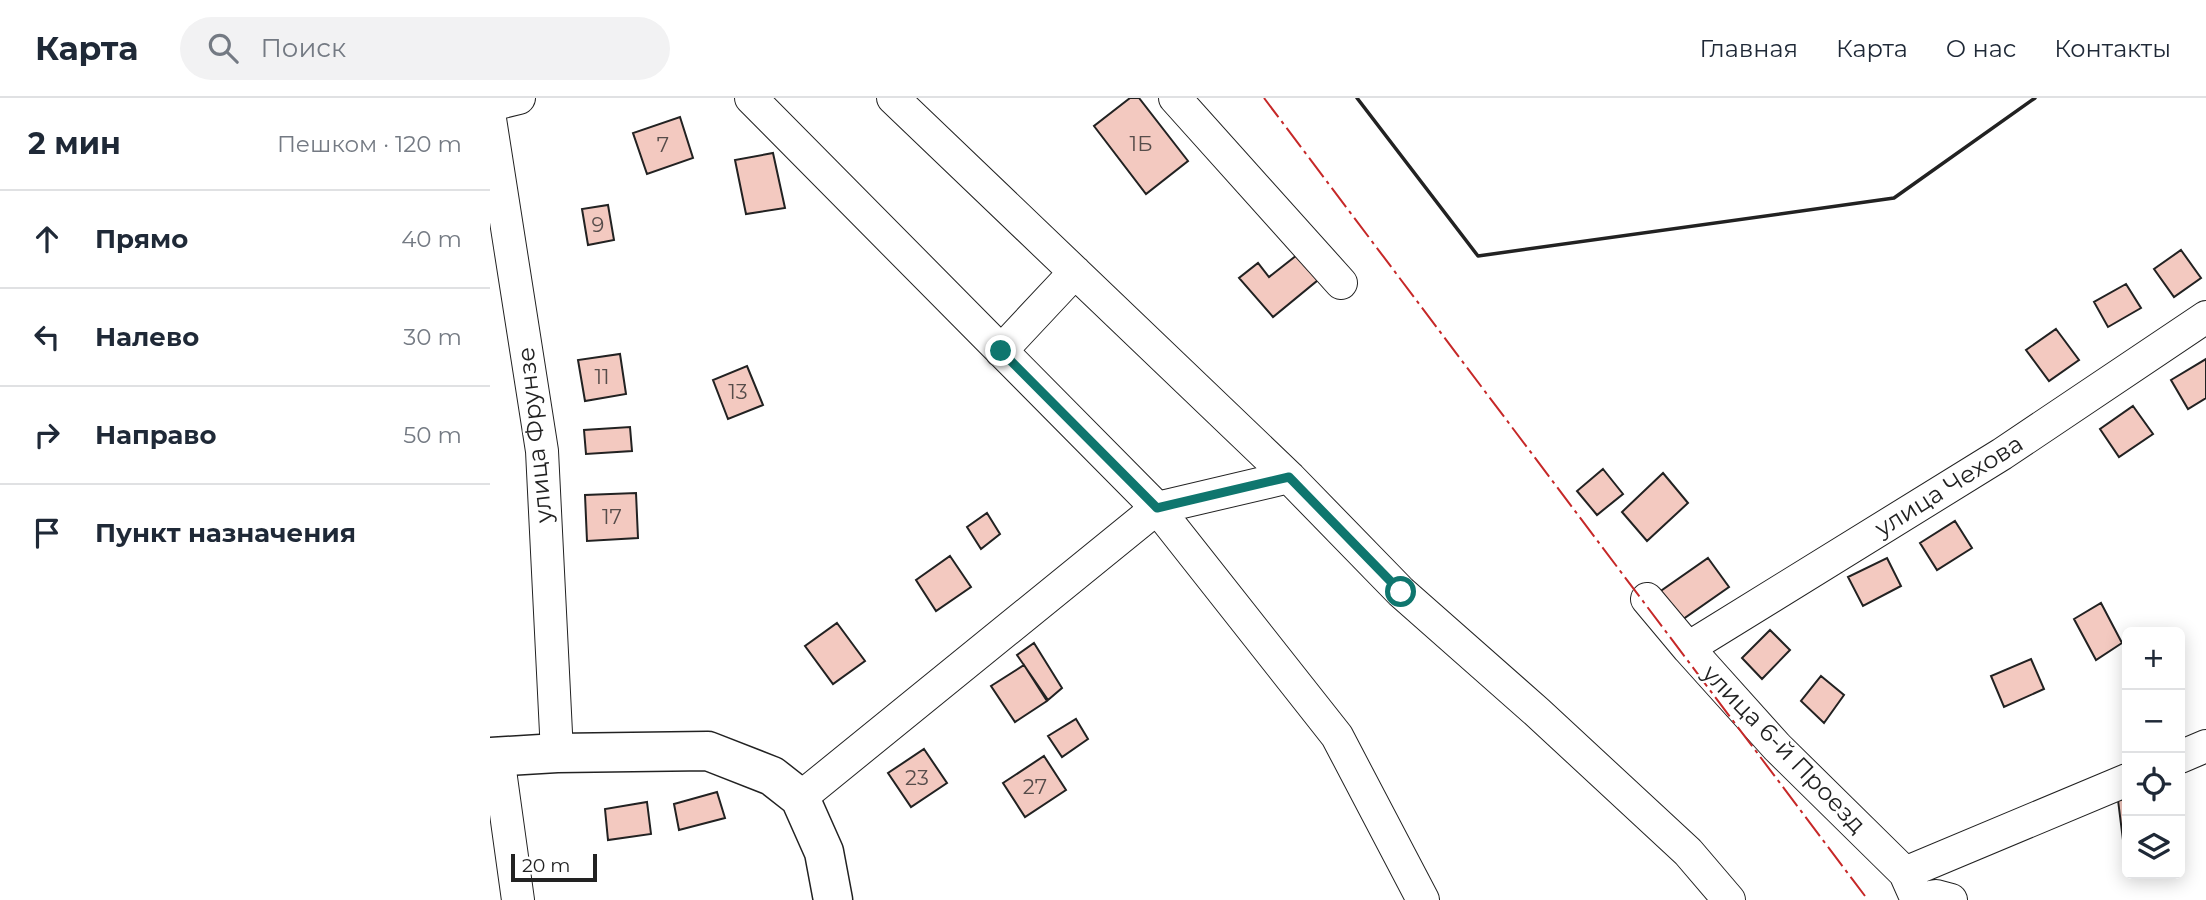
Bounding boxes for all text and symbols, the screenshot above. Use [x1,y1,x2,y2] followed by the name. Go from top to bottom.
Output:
[180,17,670,80] search box
[35,28,138,68] text: Карта
[204,29,242,67] icon: search
[260,32,346,64] text: Поиск
[1700,34,1798,63] text: Главная
[1836,34,1908,63] text: Карта
[1946,34,2016,63] text: О нас
[2054,34,2171,63] text: Контакты
[28,125,121,162] text: 2 мин
[277,130,462,158] text: Пешком · 120 m
[1130,131,1152,156] house number: 1Б
[657,132,669,157] house number: 7
[592,212,604,237] house number: 9
[28,220,66,258] icon: ahead
[95,223,188,255] text: Прямо
[401,225,462,253] text: 40 m
[28,318,66,356] icon: left
[95,321,199,353] text: Налево
[403,323,462,351] text: 30 m
[985,335,1016,366] route end
[511,346,558,525] street label: улица Фрунзе
[594,364,610,389] house number: 11
[728,379,748,404] house number: 13
[28,416,66,454] icon: right
[95,419,216,451] text: Направо
[403,421,462,449] text: 50 m
[1869,429,2028,543] street label: улица Чехова
[602,504,622,529] house number: 17
[28,514,66,552] icon: arrive
[95,517,356,549] text: Пункт назначения
[1385,576,1416,607] route start
[2122,627,2185,879] map controls
[2122,627,2185,690] button: +
[1696,658,1872,839] street label: улица 6-й Проезд
[2122,690,2185,753] button: −
[2122,753,2185,816] button: locate
[905,765,929,790] house number: 23
[1023,774,1047,799] house number: 27
[2122,816,2185,879] button: layers
[511,851,597,883] scale bar
[522,854,570,877] text: 20 m

